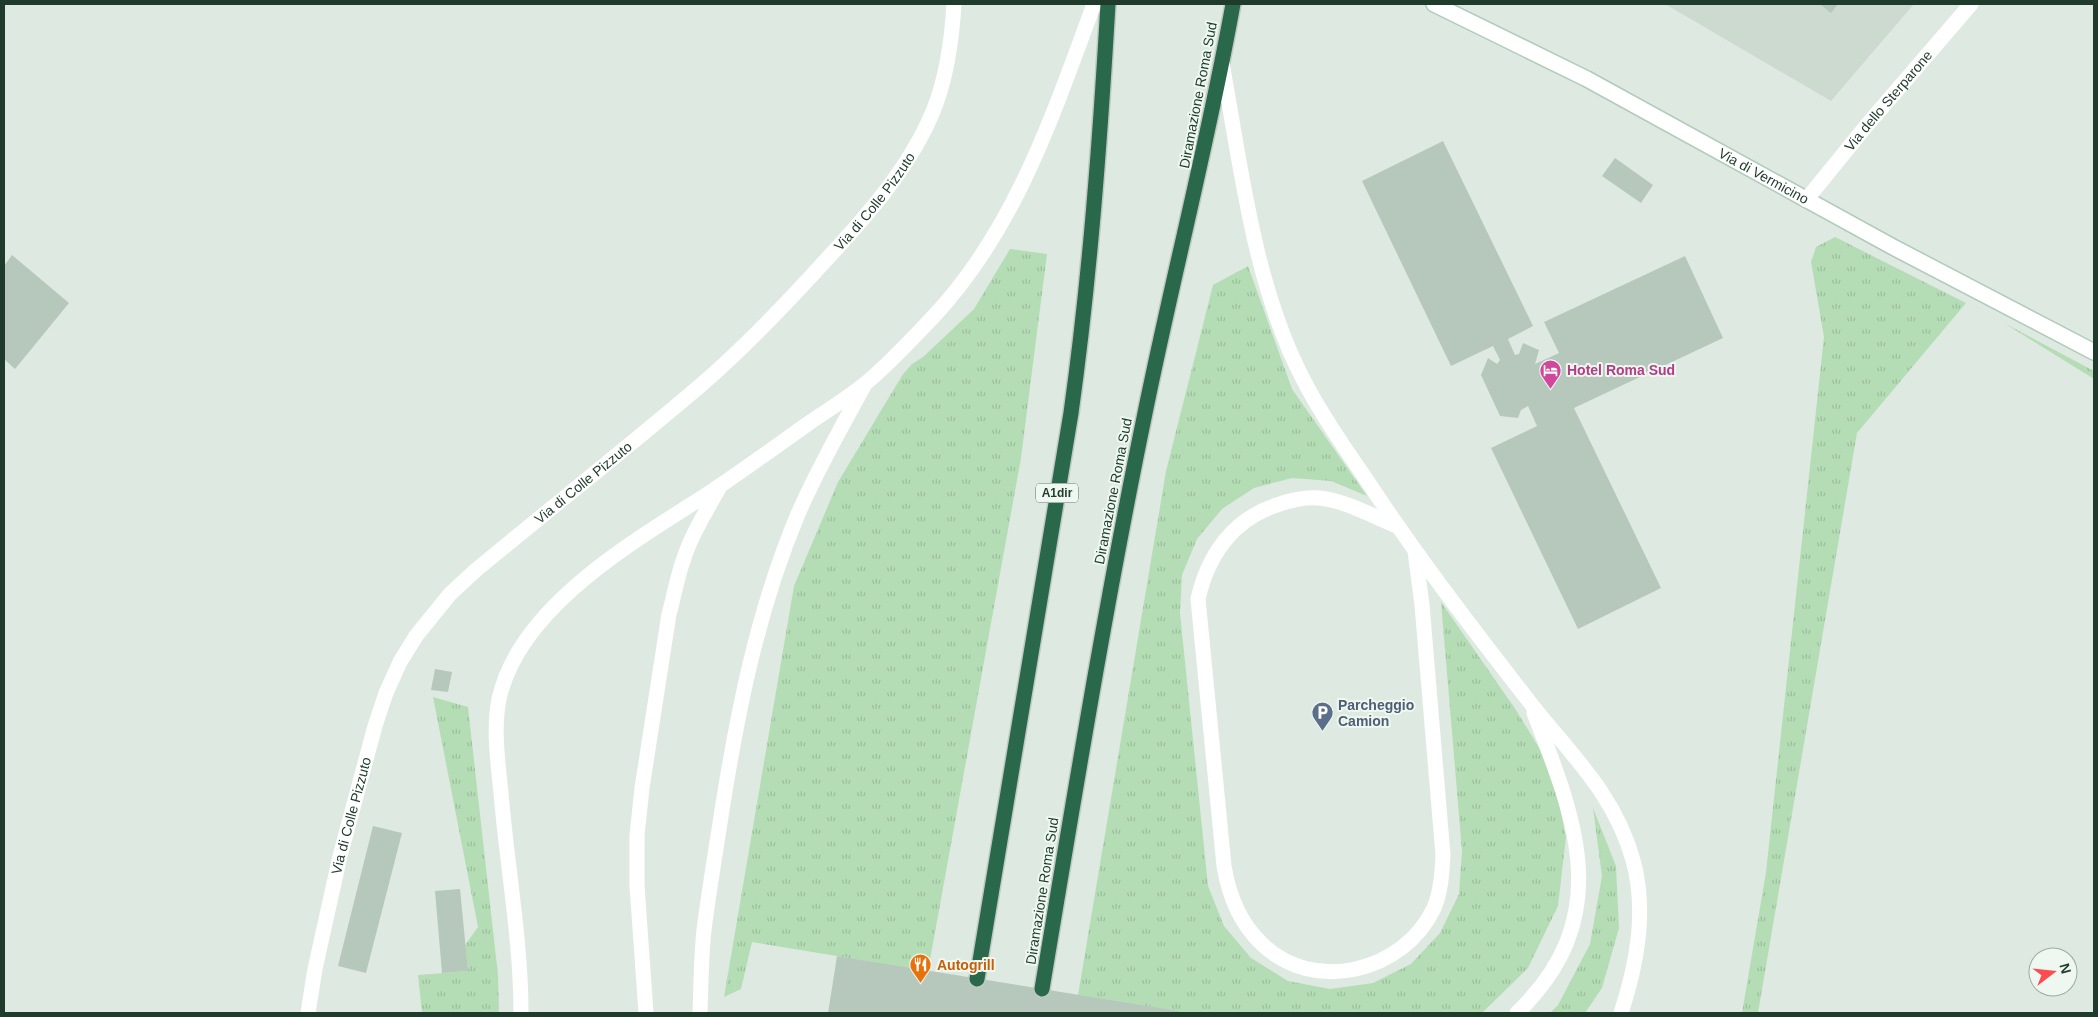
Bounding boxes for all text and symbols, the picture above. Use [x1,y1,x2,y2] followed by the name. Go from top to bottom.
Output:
[1176,21,1220,169] street label: Diramazione Roma Sud
[1841,47,1936,154] street label: Via dello Sterparone
[1716,145,1812,207] street label: Via di Vermicino
[831,149,918,254] street label: Via di Colle Pizzuto
[1539,358,1563,389] hotel icon: Hotel Roma Sud
[1567,362,1675,378] place label: Hotel Roma Sud
[1091,417,1135,565] street label: Diramazione Roma Sud
[531,438,635,527] street label: Via di Colle Pizzuto
[1036,483,1078,502] road number: A1dir
[1338,697,1414,729] place label: Parcheggio Camion
[1310,701,1334,732] parking icon: Parcheggio Camion
[328,755,374,876] street label: Via di Colle Pizzuto
[1022,816,1062,966] street label: Diramazione Roma Sud
[2028,947,2078,997] north arrow
[909,953,933,984] restaurant icon: Autogrill
[937,957,995,973] place label: Autogrill
[2056,961,2075,975] text: N

